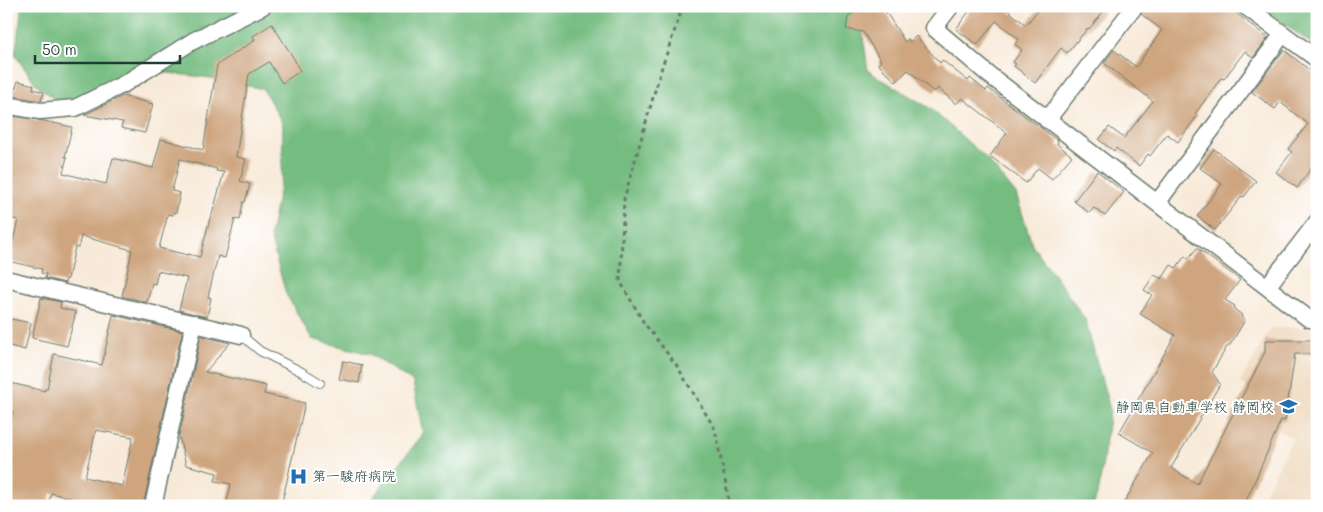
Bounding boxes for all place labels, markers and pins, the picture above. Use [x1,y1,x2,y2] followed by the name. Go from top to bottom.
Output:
[1116,397,1274,416] place label: 静岡県自動車学校 静岡校
[1278,397,1298,417] school or university icon: 静岡県自動車学校 静岡校
[288,466,308,486] hospital icon: 第一駿府病院
[312,466,396,485] place label: 第一駿府病院

